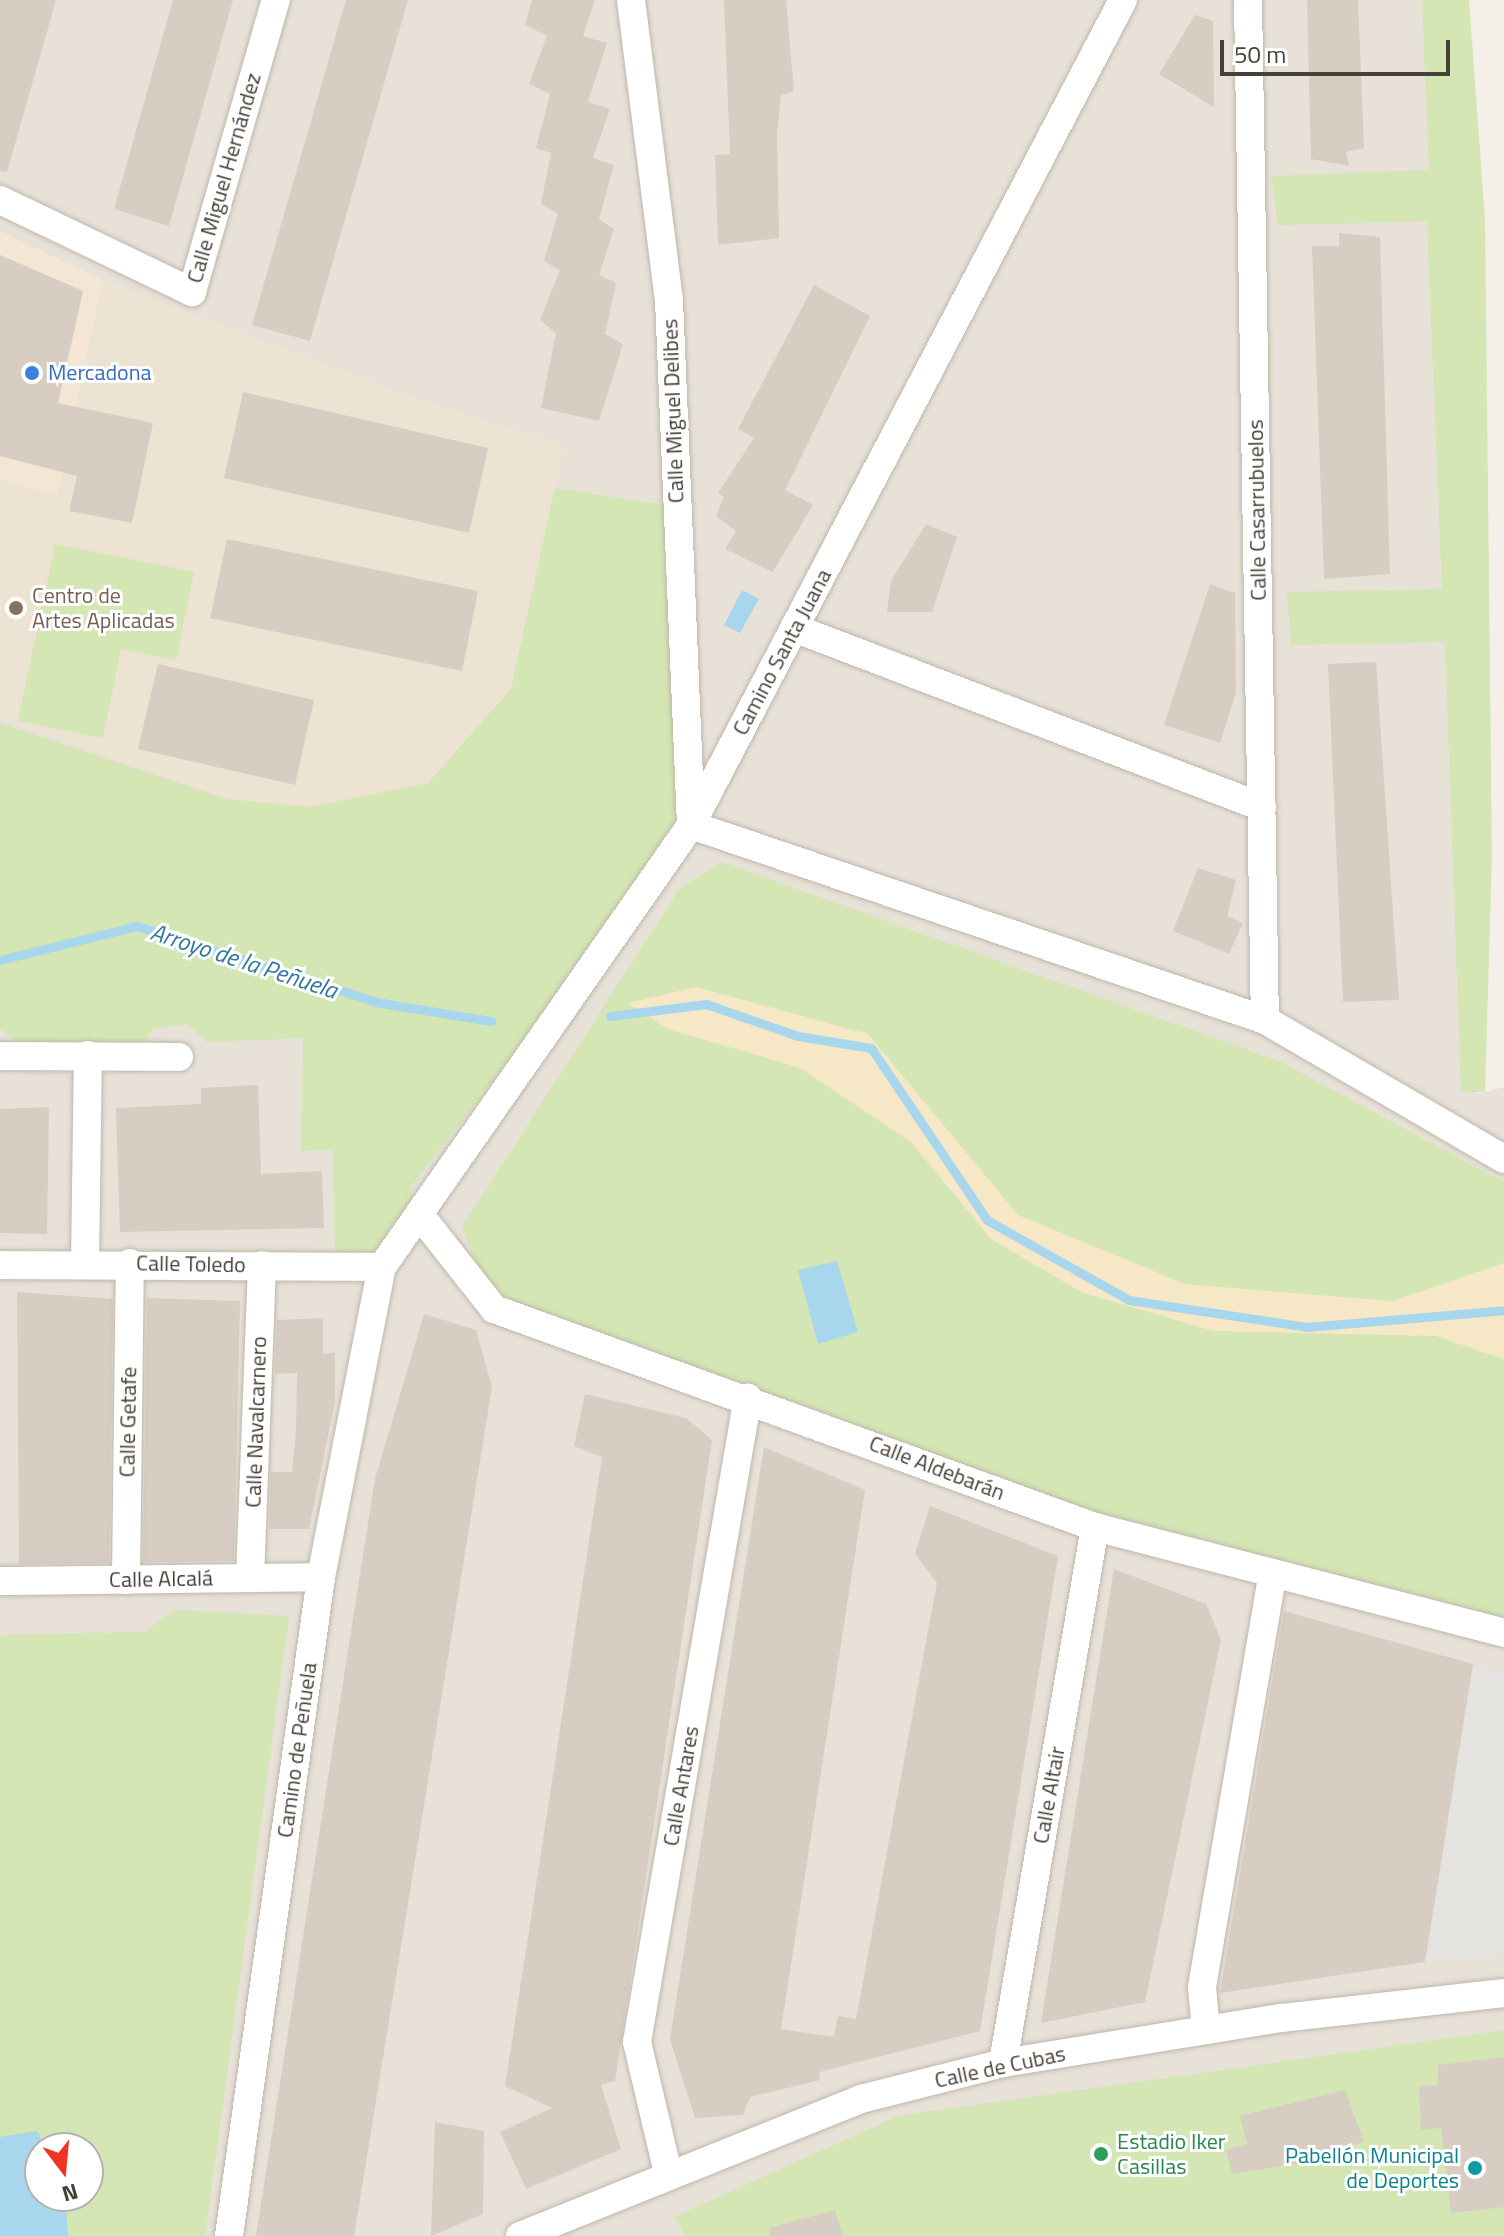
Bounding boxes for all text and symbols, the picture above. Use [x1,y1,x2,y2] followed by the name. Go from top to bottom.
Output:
[1224,24,1454,74] scale bar
[1234,36,1286,72] text: 50 m
[181,70,267,286] street label: Calle Miguel Hernández
[657,318,689,504] street label: Calle Miguel Delibes
[48,360,152,386] place label: Mercadona
[23,364,41,382] marker: Mercadona
[1242,419,1272,601] street label: Calle Casarrubuelos
[727,564,837,740] street label: Camino Santa Juana
[32,582,175,634] place label: Centro de Artes Aplicadas
[7,599,25,617] marker: Centro de Artes Aplicadas
[147,917,341,1005] water label: Arroyo de la Peñuela
[136,1250,246,1278] street label: Calle Toledo
[240,1336,272,1508] street label: Calle Navalcarnero
[114,1366,142,1478] street label: Calle Getafe
[865,1430,1009,1506] street label: Calle Aldebarán
[109,1565,213,1593] street label: Calle Alcalá
[272,1661,322,1839] street label: Camino de Peñuela
[657,1724,705,1848] street label: Calle Antares
[1027,1744,1071,1846] street label: Calle Altair
[932,2040,1068,2094] street label: Calle de Cubas
[1117,2128,1225,2180] place label: Estadio Iker Casillas
[24,2132,104,2212] north arrow
[1285,2142,1459,2194] place label: Pabellón Municipal de Deportes
[1092,2145,1110,2163] marker: Estadio Iker Casillas
[1466,2159,1484,2177] marker: Pabellón Municipal de Deportes
[58,2175,82,2212] text: N

